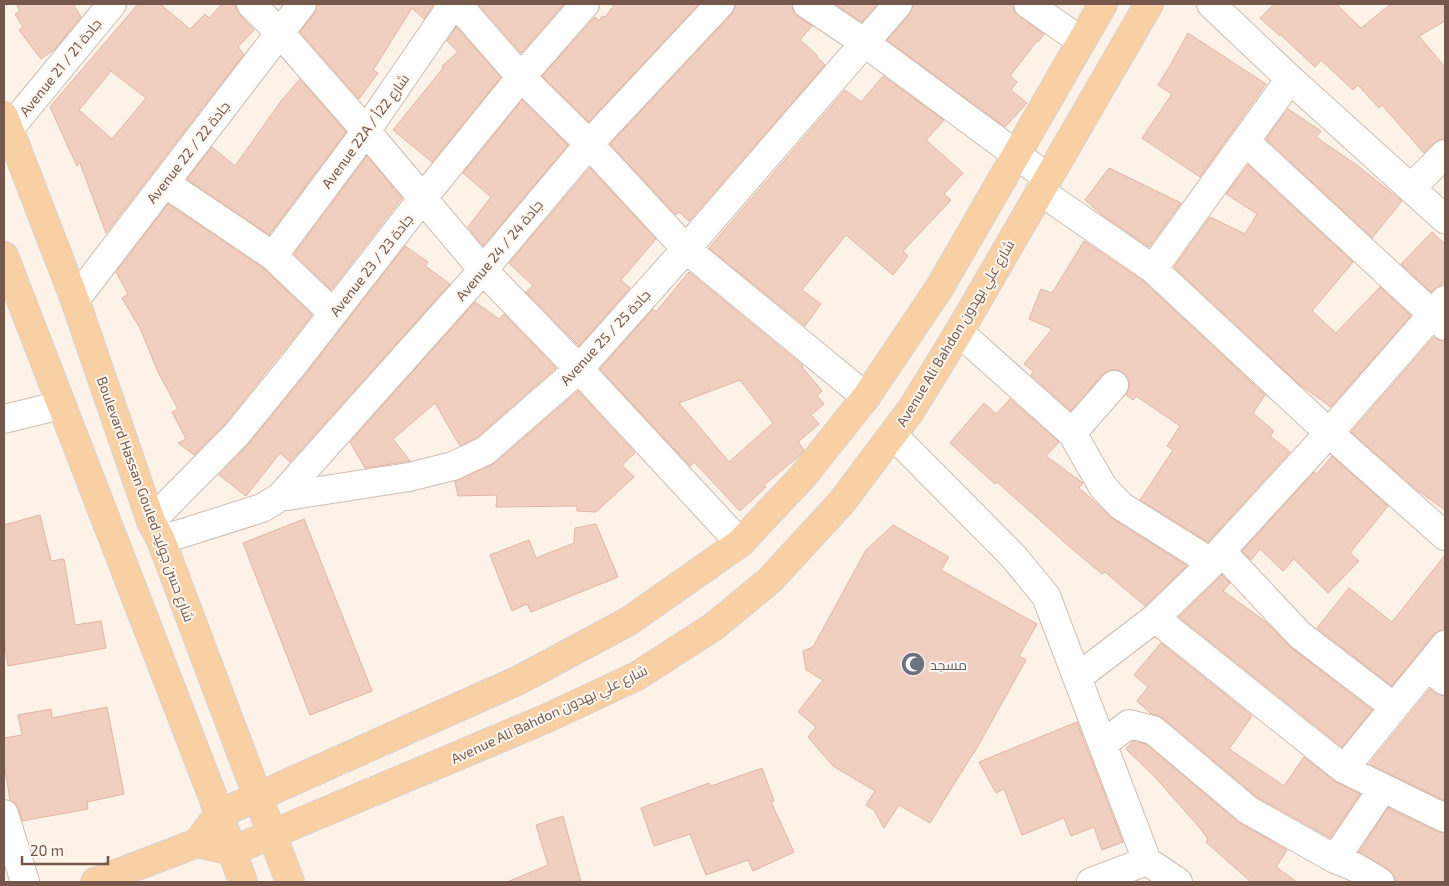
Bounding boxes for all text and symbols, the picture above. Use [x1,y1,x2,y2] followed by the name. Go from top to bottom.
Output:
[16,15,104,119] street label: Avenue 21 / جادة 21
[318,70,413,192] street label: Avenue 22A / شارع 22أ
[143,98,233,206] street label: Avenue 22 / جادة 22
[452,196,546,304] street label: Avenue 24 / جادة 24
[326,211,416,319] street label: Avenue 23 / جادة 23
[892,237,1021,431] street label: Avenue Ali Bahdon شارع علي بهدون
[556,286,654,388] street label: Avenue 25 / جادة 25
[93,374,198,624] street label: Boulevard Hassan Gouled شارع حسن جوليد
[900,651,926,677] mosque icon: مسجد
[930,656,967,673] place label: مسجد
[448,661,652,771] street label: Avenue Ali Bahdon شارع علي بهدون
[22,834,109,866] scale bar
[30,841,64,859] text: 20 m

